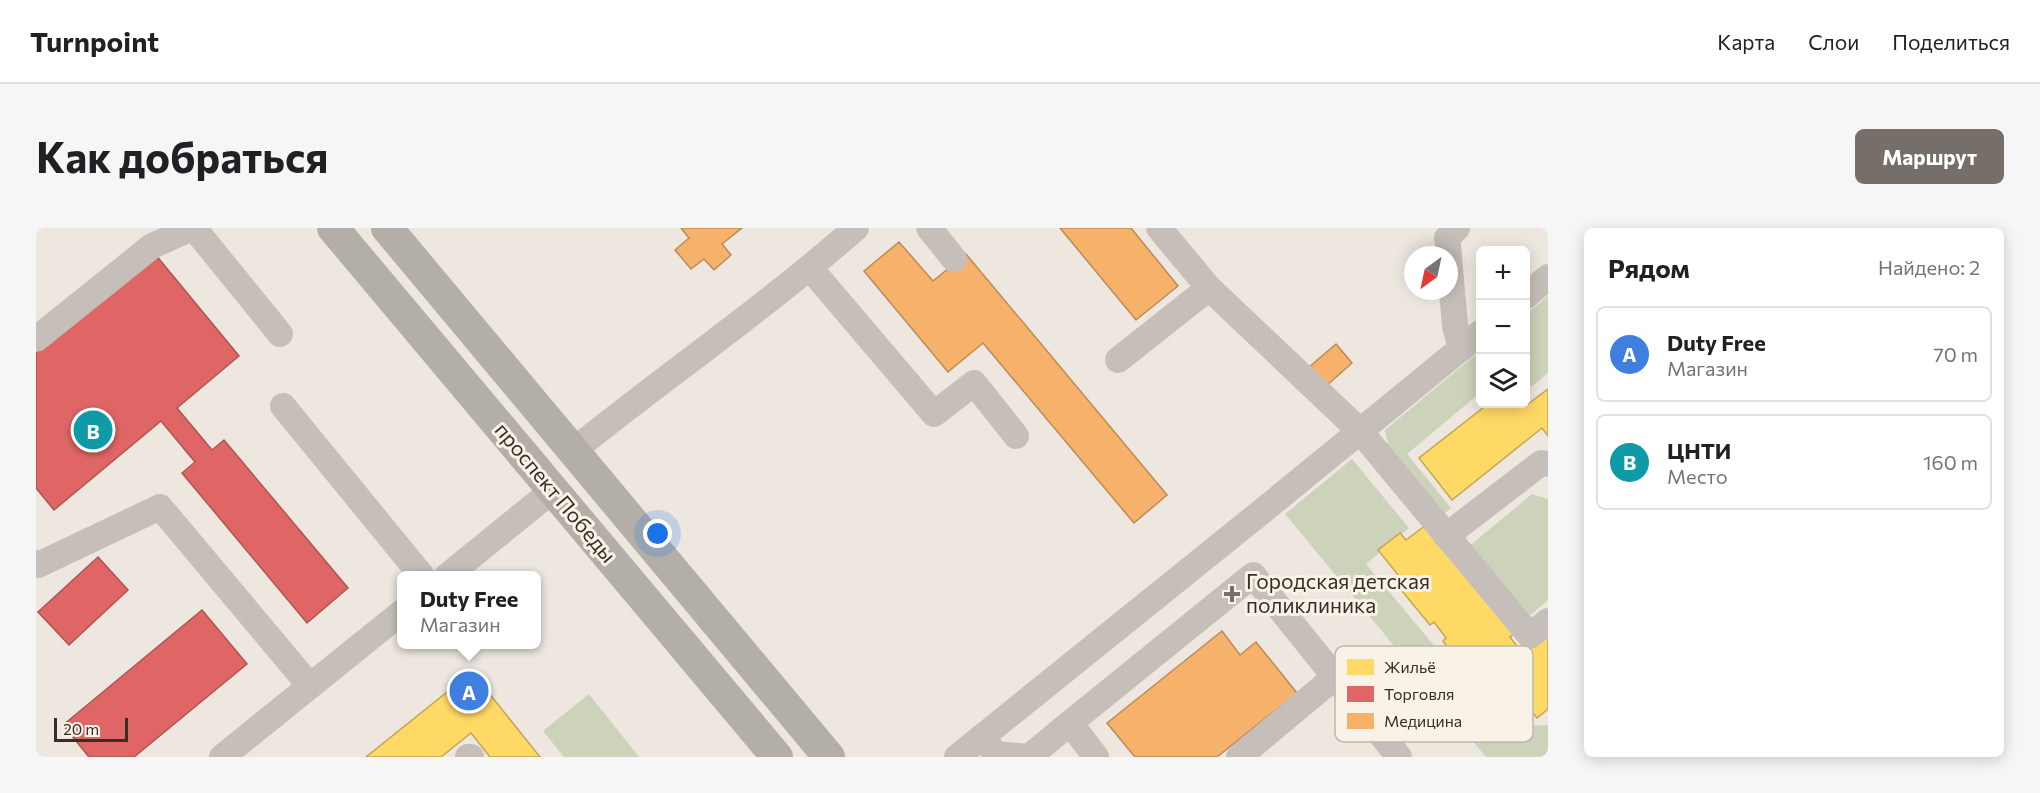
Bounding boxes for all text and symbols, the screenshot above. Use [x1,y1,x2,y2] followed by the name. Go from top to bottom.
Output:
[30,24,159,58] text: Turnpoint
[1717,29,1775,54] text: Карта
[1808,29,1859,54] text: Слои
[1892,29,2010,54] text: Поделиться
[1855,129,2004,184] button: Маршрут
[36,130,328,182] text: Как добраться
[1404,246,1458,300] north arrow
[1476,246,1530,408] map controls
[1476,246,1530,300] button: +
[1608,252,1690,283] text: Рядом
[1878,255,1980,279] text: Найдено: 2
[1476,300,1530,354] button: −
[1667,329,1766,356] text: Duty Free
[1622,342,1637,366] text: A
[1933,342,1978,366] text: 70 m
[1476,354,1530,408] button: layers
[1667,356,1748,380] text: Магазин
[74,408,112,452] pin: B
[490,417,622,567] street label: проспект Победы
[1667,437,1731,464] text: ЦНТИ
[1623,450,1636,474] text: B
[1923,450,1978,474] text: 160 m
[1667,464,1728,488] text: Место
[643,519,672,548] your location
[1246,568,1430,617] place label: Городская детская поликлиника
[397,571,541,649] popup
[420,585,518,612] text: Duty Free
[1223,585,1241,603] marker: Городская детская поликлиника
[420,612,501,636] text: Магазин
[1335,646,1533,742] legend
[1384,657,1436,676] text: Жильё
[450,668,488,714] pin: A
[1384,684,1455,703] text: Торговля
[1384,711,1462,730] text: Медицина
[54,715,128,742] scale bar
[63,719,99,738] text: 20 m

